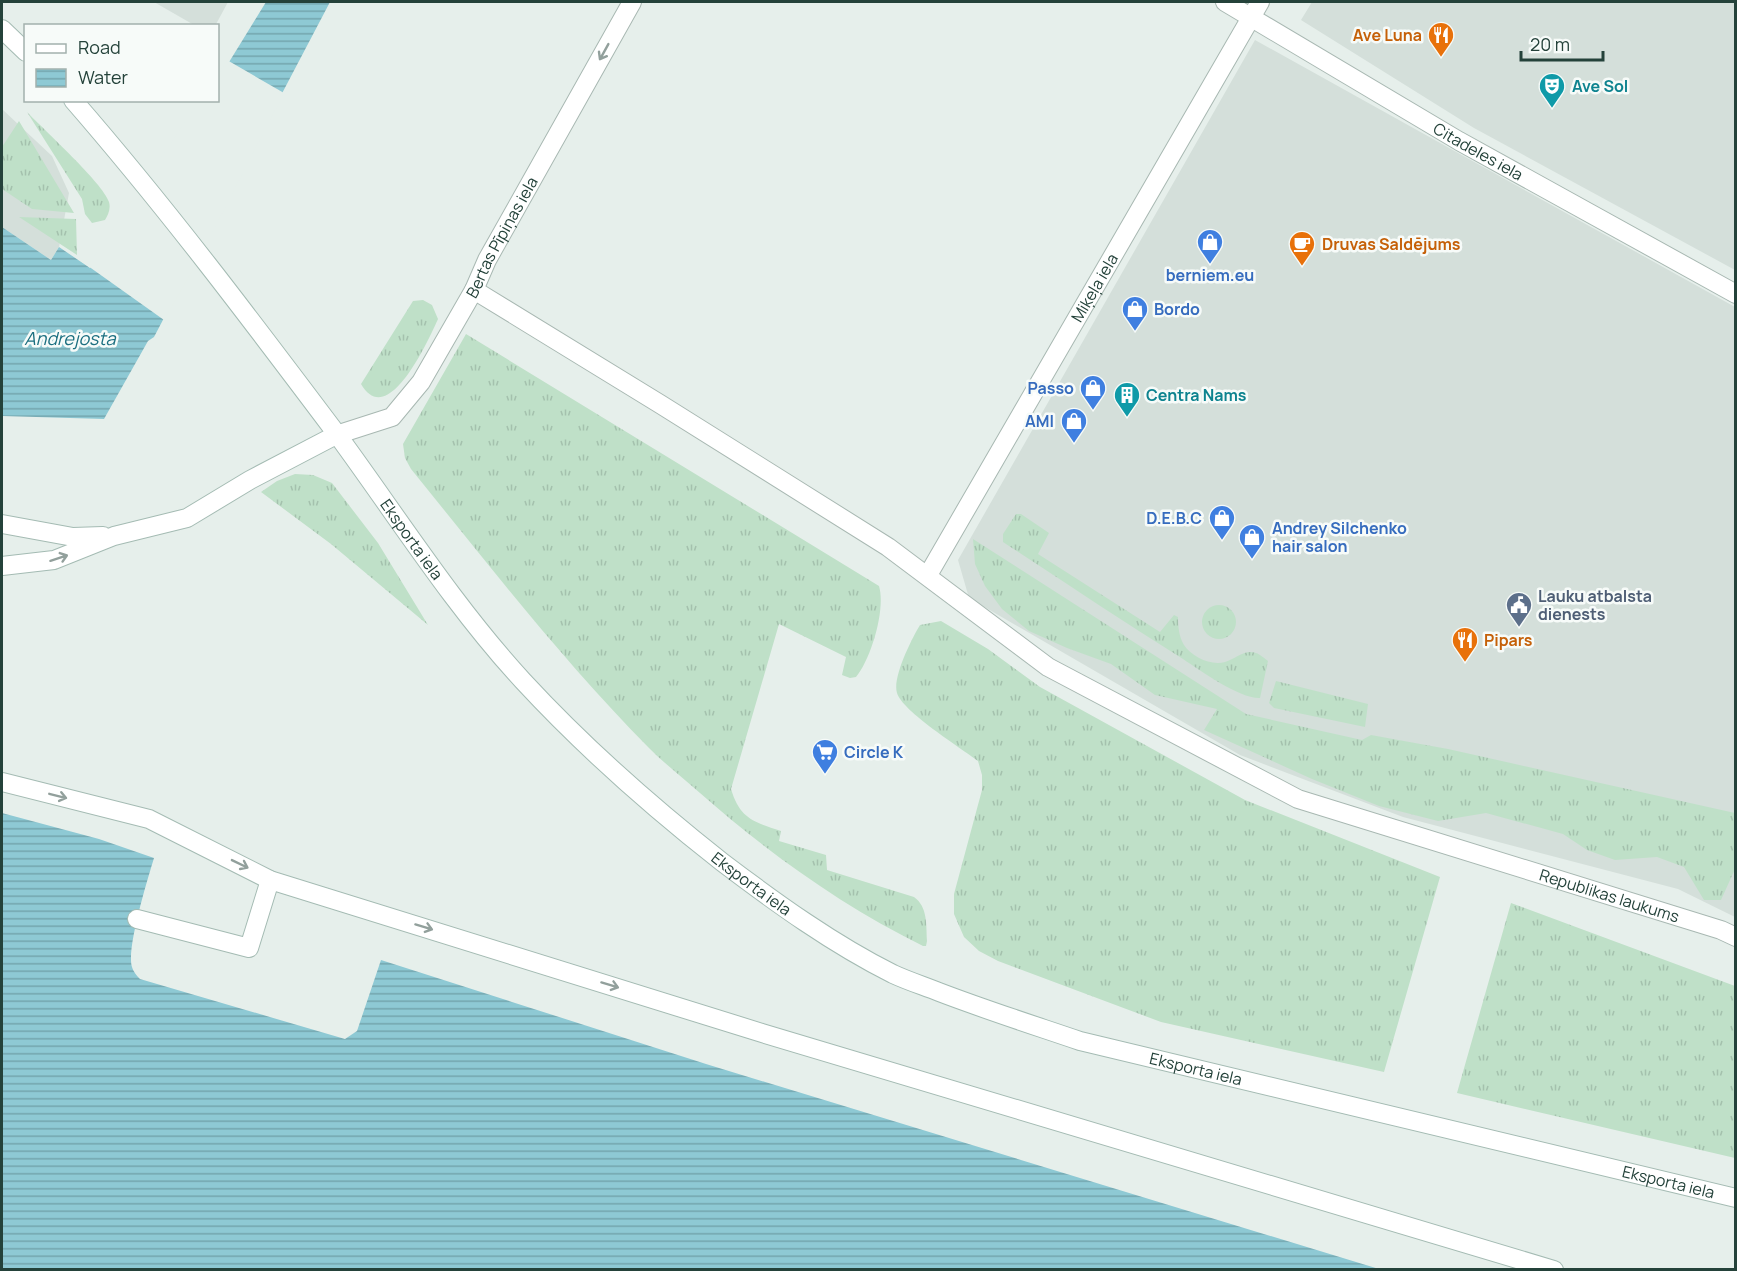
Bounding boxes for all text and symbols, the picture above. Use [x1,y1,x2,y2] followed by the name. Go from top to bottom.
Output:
[1426,20,1456,58] restaurant icon: Ave Luna
[24,24,219,102] legend
[1353,24,1422,46] place label: Ave Luna
[1521,24,1604,62] scale bar
[1530,32,1570,56] text: 20 m
[78,35,121,59] text: Road
[597,44,609,61] one-way arrow
[78,65,128,89] text: Water
[1537,71,1567,109] theatre icon: Ave Sol
[1572,75,1628,97] place label: Ave Sol
[1429,117,1527,185] street label: Citadeles iela
[461,173,543,302] street label: Bertas Pīpiņas iela
[1195,227,1225,265] shop icon: berniem.eu
[1287,229,1317,267] cafe icon: Druvas Saldējums
[1322,233,1461,255] place label: Druvas Saldējums
[1066,249,1123,326] street label: Miķeļa iela
[1166,264,1254,286] place label: berniem.eu
[1120,294,1150,332] shop icon: Bordo
[1154,298,1200,320] place label: Bordo
[24,326,117,350] water label: Andrejosta
[1078,373,1108,411] shop icon: Passo
[1028,377,1074,399] place label: Passo
[1112,380,1142,418] building icon: Centra Nams
[1146,384,1247,406] place label: Centra Nams
[1059,406,1089,444] shop icon: AMI
[1025,410,1054,432] place label: AMI
[375,495,448,584] street label: Eksporta iela
[1207,503,1237,541] shop icon: D.E.B.C
[1146,507,1202,529] place label: D.E.B.C
[1272,517,1407,557] place label: Andrey Silchenko hair salon
[1237,522,1267,560] shop icon: Andrey Silchenko hair salon
[49,551,68,562] one-way arrow
[1538,585,1652,625] place label: Lauku atbalsta dienests
[1504,590,1534,628] public building icon: Lauku atbalsta dienests
[1450,625,1480,663] restaurant icon: Pipars
[1484,629,1533,651] place label: Pipars
[810,737,840,775] supermarket icon: Circle K
[844,741,904,763] place label: Circle K
[48,791,67,803] one-way arrow
[707,847,796,920] street label: Eksporta iela
[230,859,248,871] one-way arrow
[1537,863,1682,927] street label: Republikas laukums
[414,923,433,934] one-way arrow
[600,980,619,991] one-way arrow
[1147,1047,1244,1090] street label: Eksporta iela
[1620,1160,1717,1204] street label: Eksporta iela

